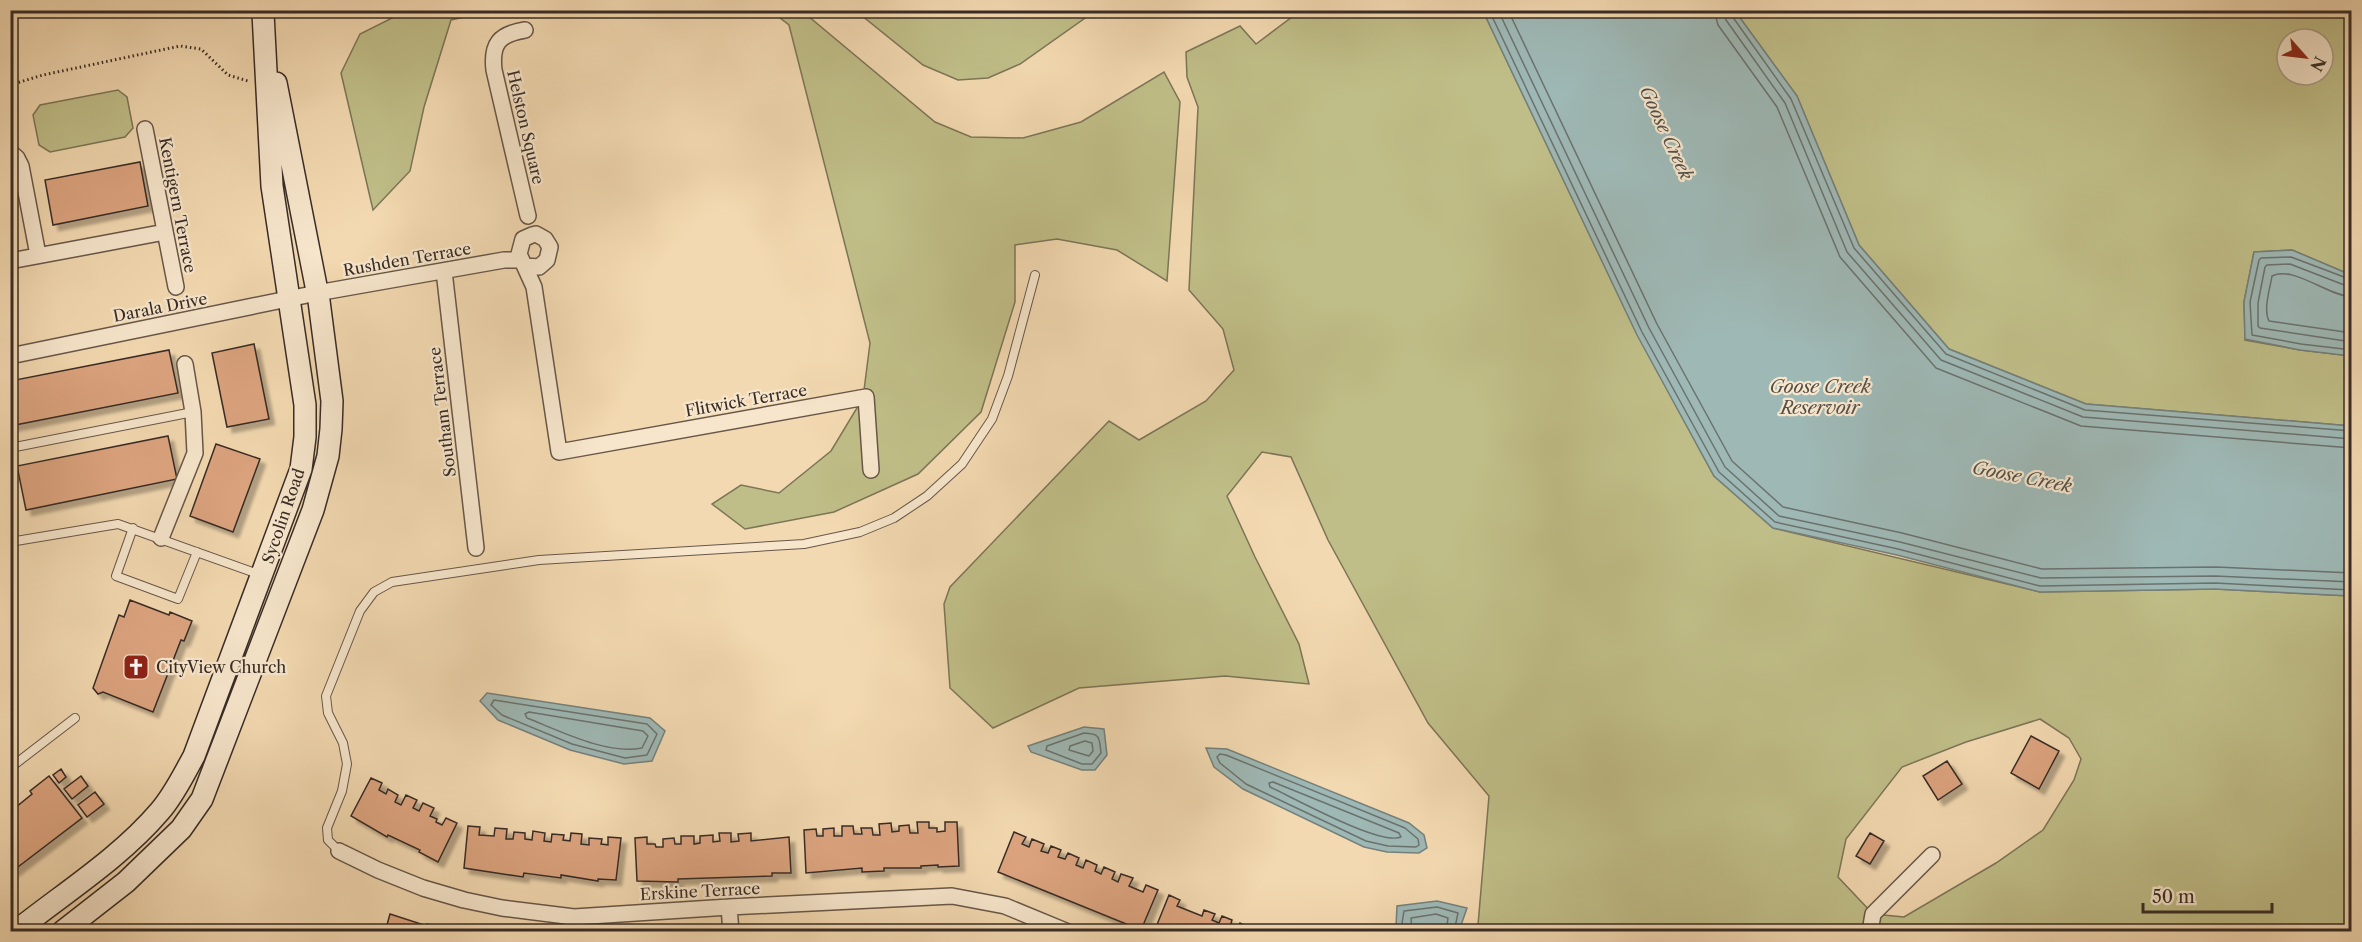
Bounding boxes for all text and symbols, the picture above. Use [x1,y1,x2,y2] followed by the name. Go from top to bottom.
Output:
[2275,27,2335,87] north arrow
[2306,53,2330,75] text: N
[503,68,549,186] street label: Helston Square
[1635,82,1698,184] water label: Goose Creek
[155,135,201,275] street label: Kentigern Terrace
[341,238,473,280] street label: Rushden Terrace
[111,288,209,326] street label: Darala Drive
[424,346,460,478] street label: Southam Terrace
[1769,376,1871,419] water label: Goose Creek Reservoir
[683,379,809,421] street label: Flitwick Terrace
[1970,457,2074,498] water label: Goose Creek
[257,465,309,566] street label: Sycolin Road
[121,652,151,682] church icon: CityView Church
[156,657,286,677] place label: CityView Church
[2143,876,2272,914] scale bar
[639,878,761,904] street label: Erskine Terrace
[2152,886,2195,908] text: 50 m

